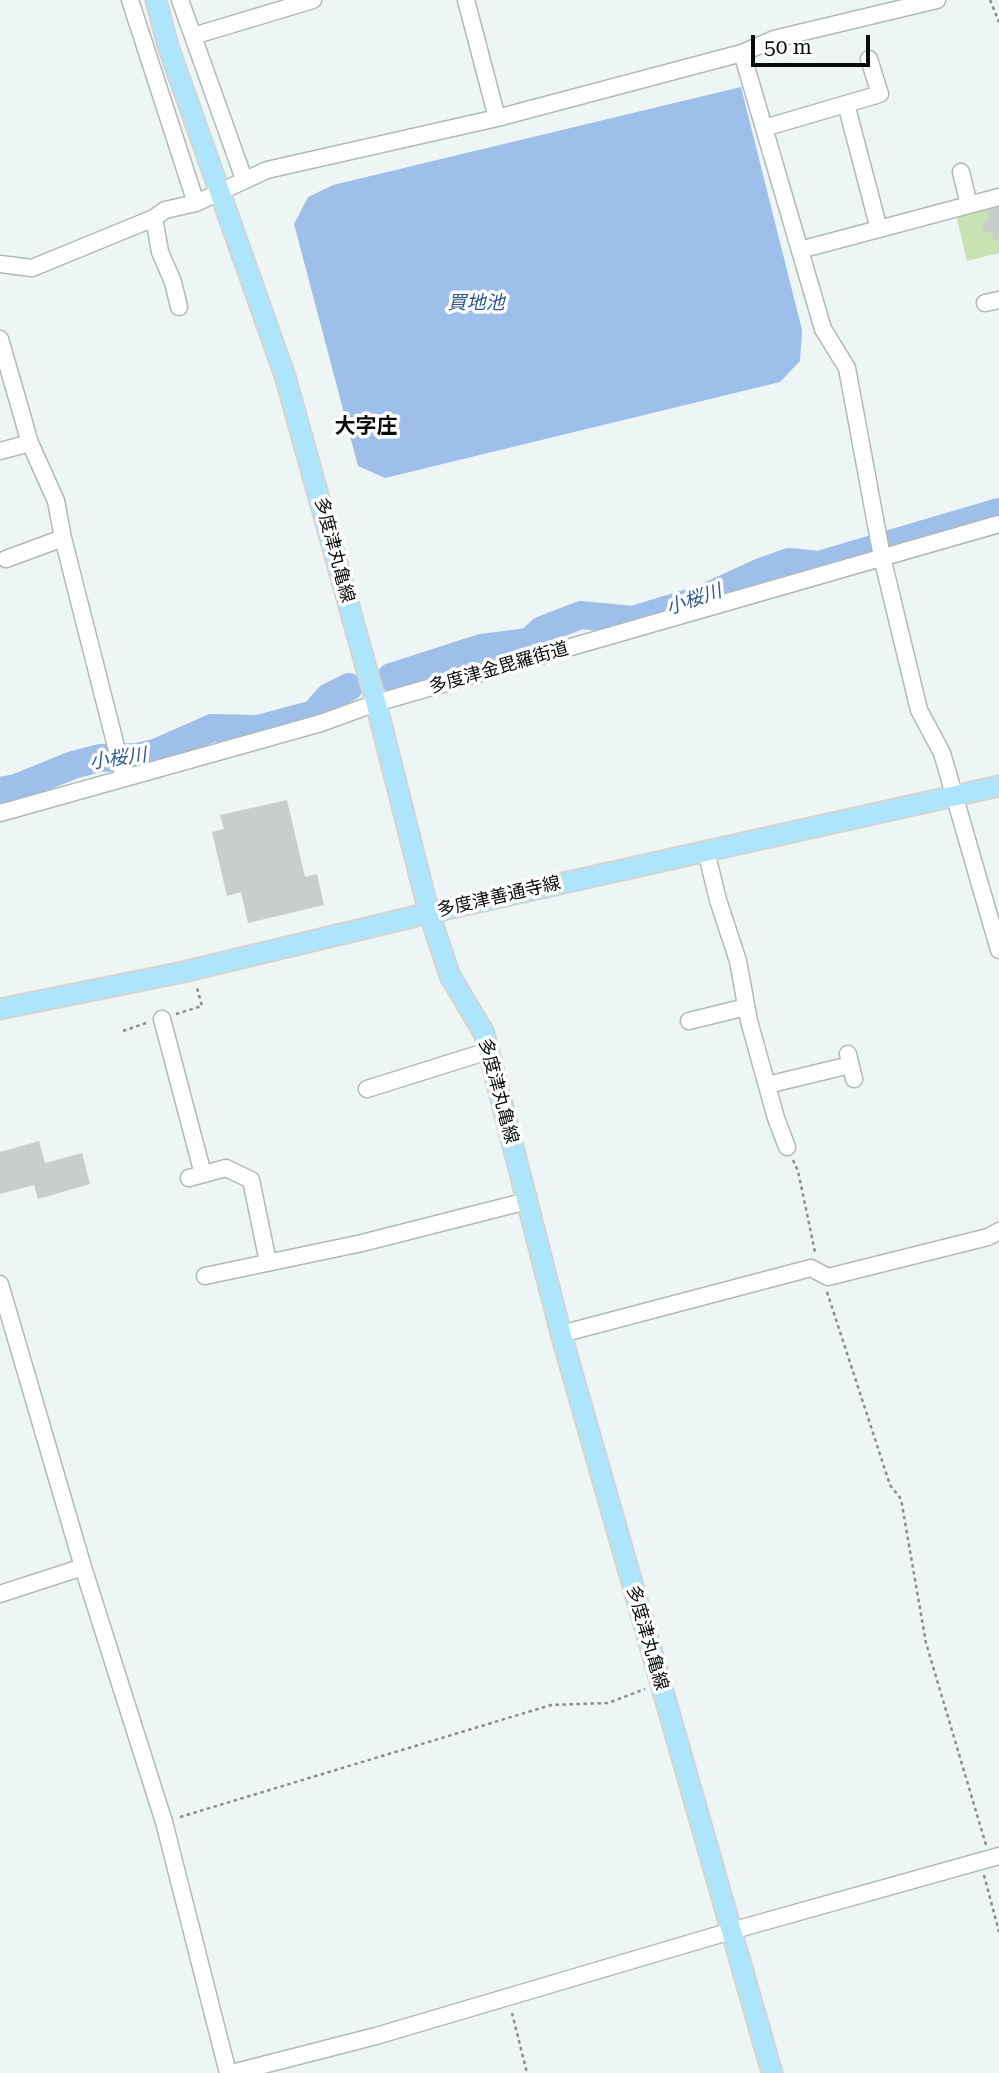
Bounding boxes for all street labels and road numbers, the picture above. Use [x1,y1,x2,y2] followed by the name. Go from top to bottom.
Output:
[310,495,358,605] street label: 多度津丸亀線
[427,638,571,698] street label: 多度津金毘羅街道
[435,872,563,922] street label: 多度津善通寺線
[474,1036,522,1146] street label: 多度津丸亀線
[622,1583,672,1693] street label: 多度津丸亀線

